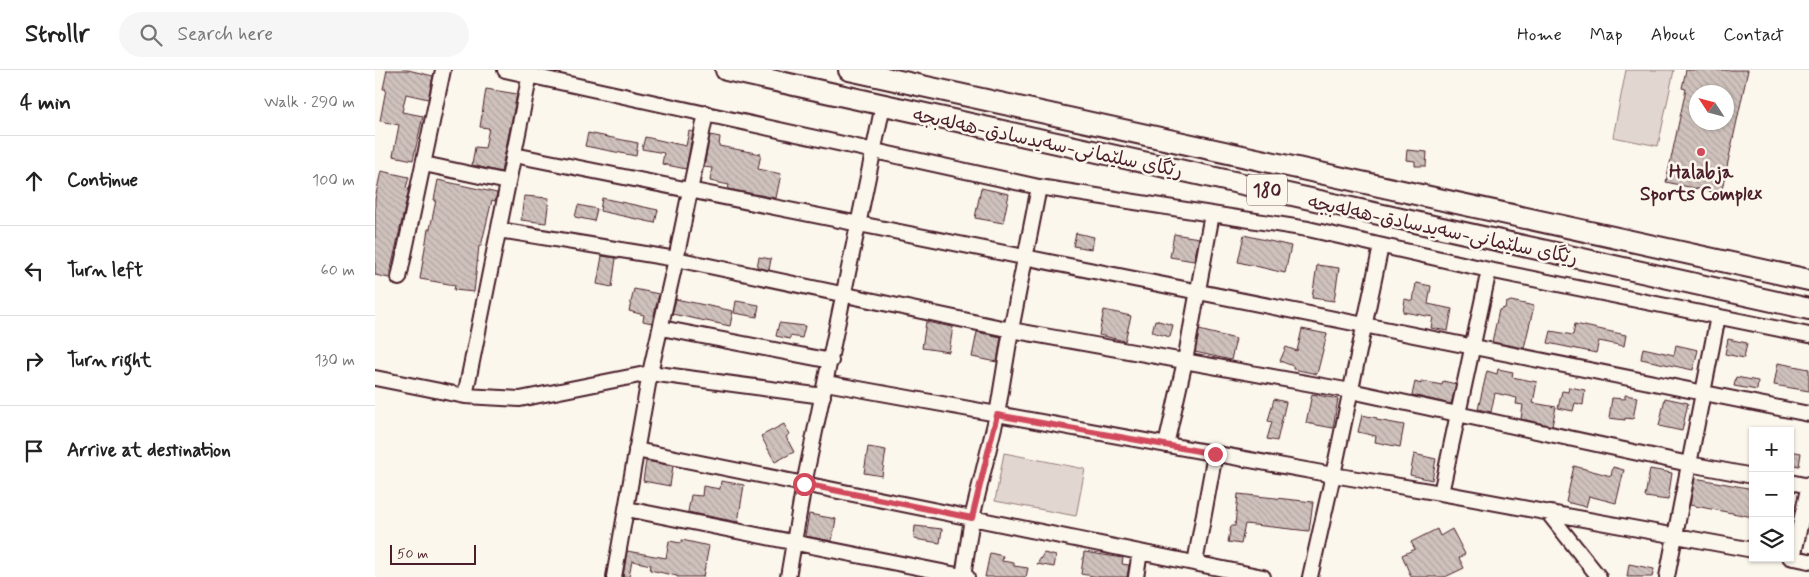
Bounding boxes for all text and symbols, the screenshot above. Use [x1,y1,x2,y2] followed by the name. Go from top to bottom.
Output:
[119,12,469,57] search box
[25,19,89,50] text: Strollr
[137,21,165,49] icon: search
[177,22,273,47] text: Search here
[1517,23,1562,47] text: Home
[1590,23,1623,47] text: Map
[1651,23,1695,47] text: About
[1723,23,1784,47] text: Contact
[1689,85,1734,130] north arrow
[20,89,71,117] text: 4 min
[264,92,355,113] text: Walk · 290 m
[911,103,1185,184] street label: رێگای سلێمانی-سەیدسادق-هەلەبجە
[1695,146,1707,158] marker: Halabja Sports Complex
[1640,160,1763,207] place label: Halabja Sports Complex
[20,167,48,195] icon: ahead
[67,168,138,193] text: Continue
[312,170,355,191] text: 100 m
[1247,174,1287,206] road number: 180
[1306,190,1580,271] street label: رێگای سلێمانی-سەیدسادق-هەلەبجە
[20,257,48,285] icon: left
[67,258,143,283] text: Turn left
[321,260,355,281] text: 60 m
[20,347,48,375] icon: right
[67,348,151,373] text: Turn right
[314,350,355,371] text: 130 m
[1749,427,1794,562] map controls
[1749,427,1794,472] button: +
[20,437,48,465] icon: arrive
[67,438,231,463] text: Arrive at destination
[1204,443,1227,466] route end
[1749,472,1794,517] button: −
[793,473,816,496] route start
[1749,517,1794,562] button: layers
[390,542,476,565] scale bar
[397,545,428,563] text: 50 m

